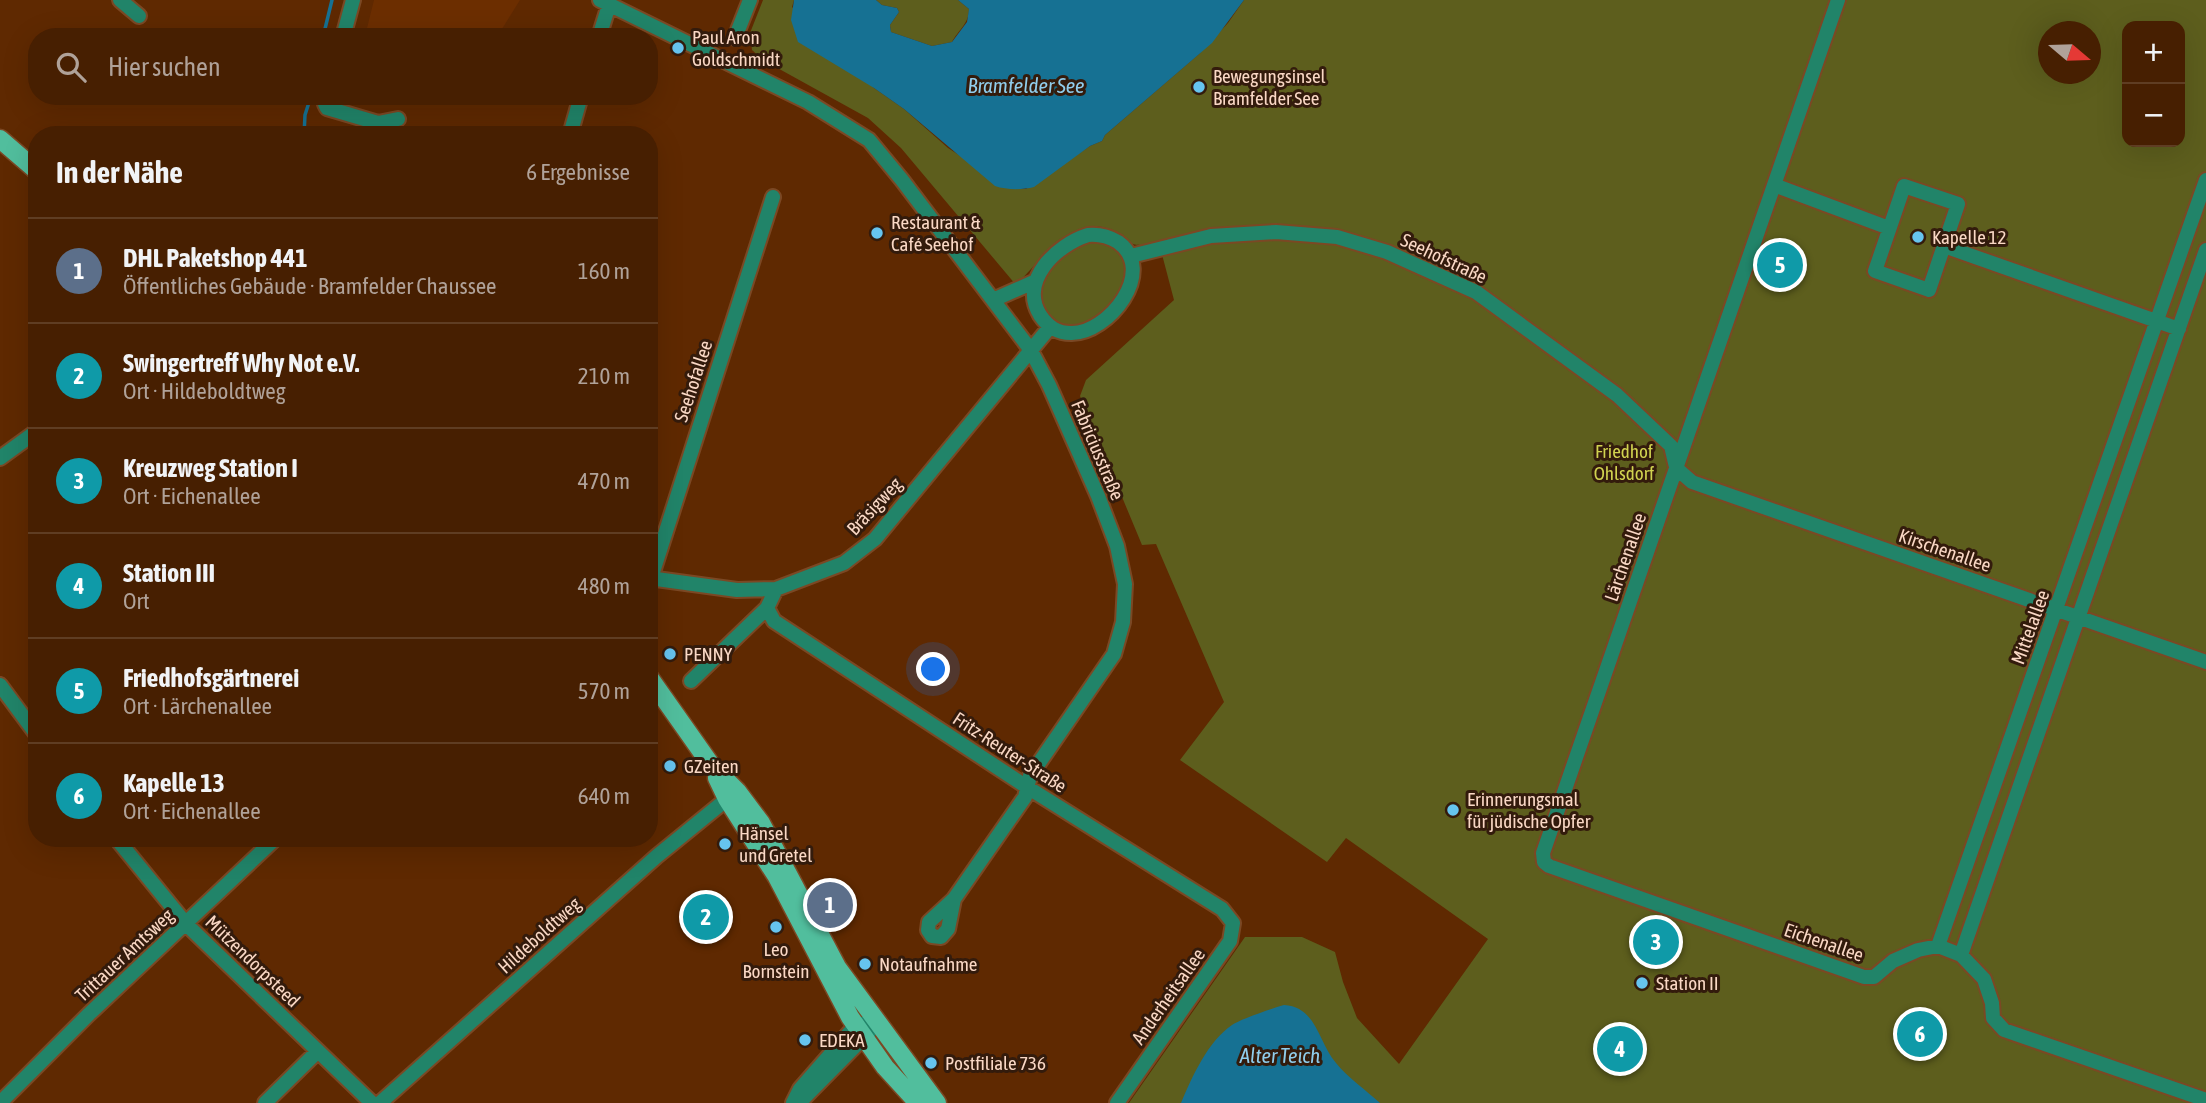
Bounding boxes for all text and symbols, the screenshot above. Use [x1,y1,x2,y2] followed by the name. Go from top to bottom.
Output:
[2038,21,2101,84] north arrow
[2122,21,2185,147] map controls
[2122,21,2185,84] button: +
[692,26,780,70] place label: Paul Aron Goldschmidt
[28,28,658,105] search box
[670,40,686,56] marker: Paul Aron Goldschmidt
[52,48,90,86] icon: search
[108,52,221,82] text: Hier suchen
[1213,65,1326,109] place label: Bewegungsinsel Bramfelder See
[967,73,1085,97] water label: Bramfelder See
[1191,79,1207,95] marker: Bewegungsinsel Bramfelder See
[2122,84,2185,147] button: −
[56,155,183,189] text: In der Nähe
[526,159,630,185] text: 6 Ergebnisse
[891,211,981,255] place label: Restaurant & Café Seehof
[869,225,885,241] marker: Restaurant & Café Seehof
[1932,226,2006,248] place label: Kapelle 12
[1398,229,1490,287] street label: Seehofstraße
[1910,229,1926,245] marker: Kapelle 12
[1757,239,1803,291] pin: 5
[123,243,307,273] text: DHL Paketshop 441
[74,258,84,284] text: 1
[578,258,630,284] text: 160 m
[123,273,497,299] text: Öffentliches Gebäude · Bramfelder Chaussee
[669,337,717,425] street label: Seehofallee
[123,348,359,378] text: Swingertreff Why Not e.V.
[74,363,84,389] text: 2
[578,363,630,389] text: 210 m
[123,378,286,404] text: Ort · Hildeboldtweg
[1067,397,1129,503] street label: Fabriciusstraße
[1594,440,1654,484] park label: Friedhof Ohlsdorf
[123,453,298,483] text: Kreuzweg Station I
[74,468,84,494] text: 3
[578,468,630,494] text: 470 m
[842,472,907,539] street label: Bräsigweg
[123,483,261,509] text: Ort · Eichenallee
[1600,510,1650,604] street label: Lärchenallee
[1896,524,1994,576] street label: Kirschenallee
[123,558,215,588] text: Station III
[74,573,84,599] text: 4
[578,573,630,599] text: 480 m
[2006,587,2054,667] street label: Mittelallee
[123,588,150,614] text: Ort
[684,643,733,665] place label: PENNY
[662,646,678,662] marker: PENNY
[916,652,950,686] your location
[123,663,299,693] text: Friedhofsgärtnerei
[74,678,84,704] text: 5
[578,678,630,704] text: 570 m
[123,693,272,719] text: Ort · Lärchenallee
[949,707,1071,797] street label: Fritz-Reuter-Straße
[684,755,739,777] place label: GZeiten
[662,758,678,774] marker: GZeiten
[123,768,225,798] text: Kapelle 13
[74,783,84,809] text: 6
[578,783,630,809] text: 640 m
[1467,788,1591,832] place label: Erinnerungsmal für jüdische Opfer
[123,798,261,824] text: Ort · Eichenallee
[1445,802,1461,818] marker: Erinnerungsmal für jüdische Opfer
[739,822,812,866] place label: Hänsel und Gretel
[717,836,733,852] marker: Hänsel und Gretel
[807,879,853,931] pin: 1
[683,891,729,943] pin: 2
[493,892,585,978] street label: Hildeboldtweg
[70,903,178,1006] street label: Trittauer Amtsweg
[201,911,305,1011] street label: Mützendorpsteed
[1633,916,1679,968] pin: 3
[1781,918,1867,966] street label: Eichenallee
[768,919,784,935] marker: Leo Bornstein
[743,938,809,982] place label: Leo Bornstein
[1127,944,1209,1048] street label: Anderheitsallee
[879,953,977,975] place label: Notaufnahme
[857,956,873,972] marker: Notaufnahme
[1656,972,1719,994] place label: Station II
[1634,975,1650,991] marker: Station II
[1897,1008,1943,1060] pin: 6
[1597,1023,1643,1075] pin: 4
[819,1029,865,1051] place label: EDEKA
[797,1032,813,1048] marker: EDEKA
[1239,1043,1320,1067] water label: Alter Teich
[945,1052,1046,1074] place label: Postfiliale 736
[923,1055,939,1071] marker: Postfiliale 736

